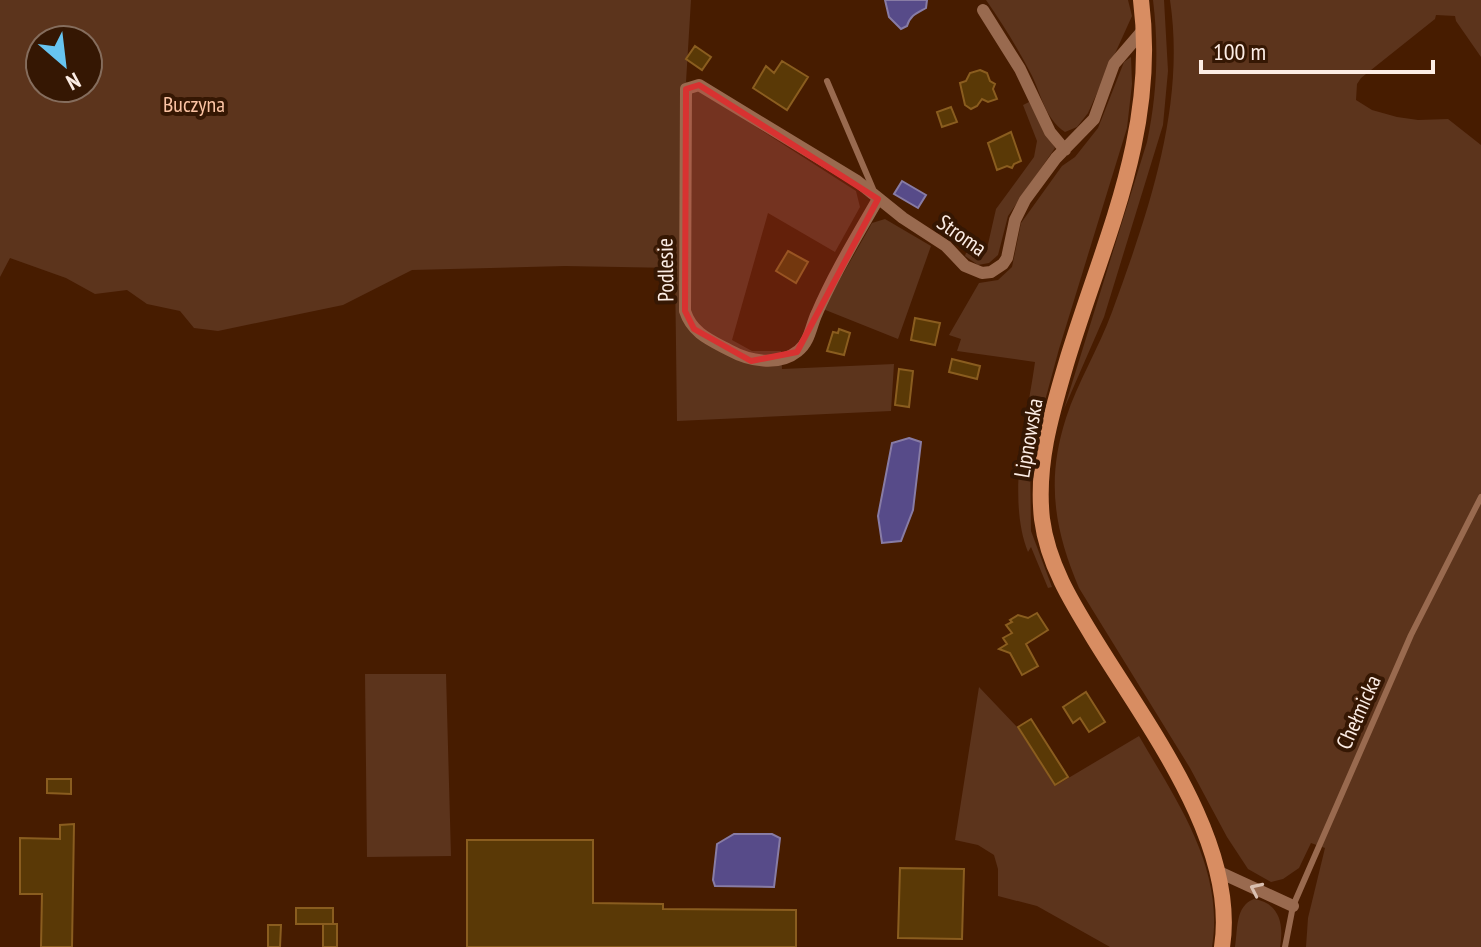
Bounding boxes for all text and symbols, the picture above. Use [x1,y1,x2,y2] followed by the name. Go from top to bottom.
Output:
[24,24,104,104] north arrow
[1201,24,1433,74] scale bar
[1213,36,1266,67] text: 100 m
[62,67,85,97] text: N
[163,90,225,118] park label: Buczyna
[932,208,992,262] street label: Stroma
[650,238,680,302] street label: Podlesie
[1007,396,1049,480] street label: Lipnowska
[1329,671,1387,753] street label: Chełmicka
[1249,883,1264,899] one-way arrow

